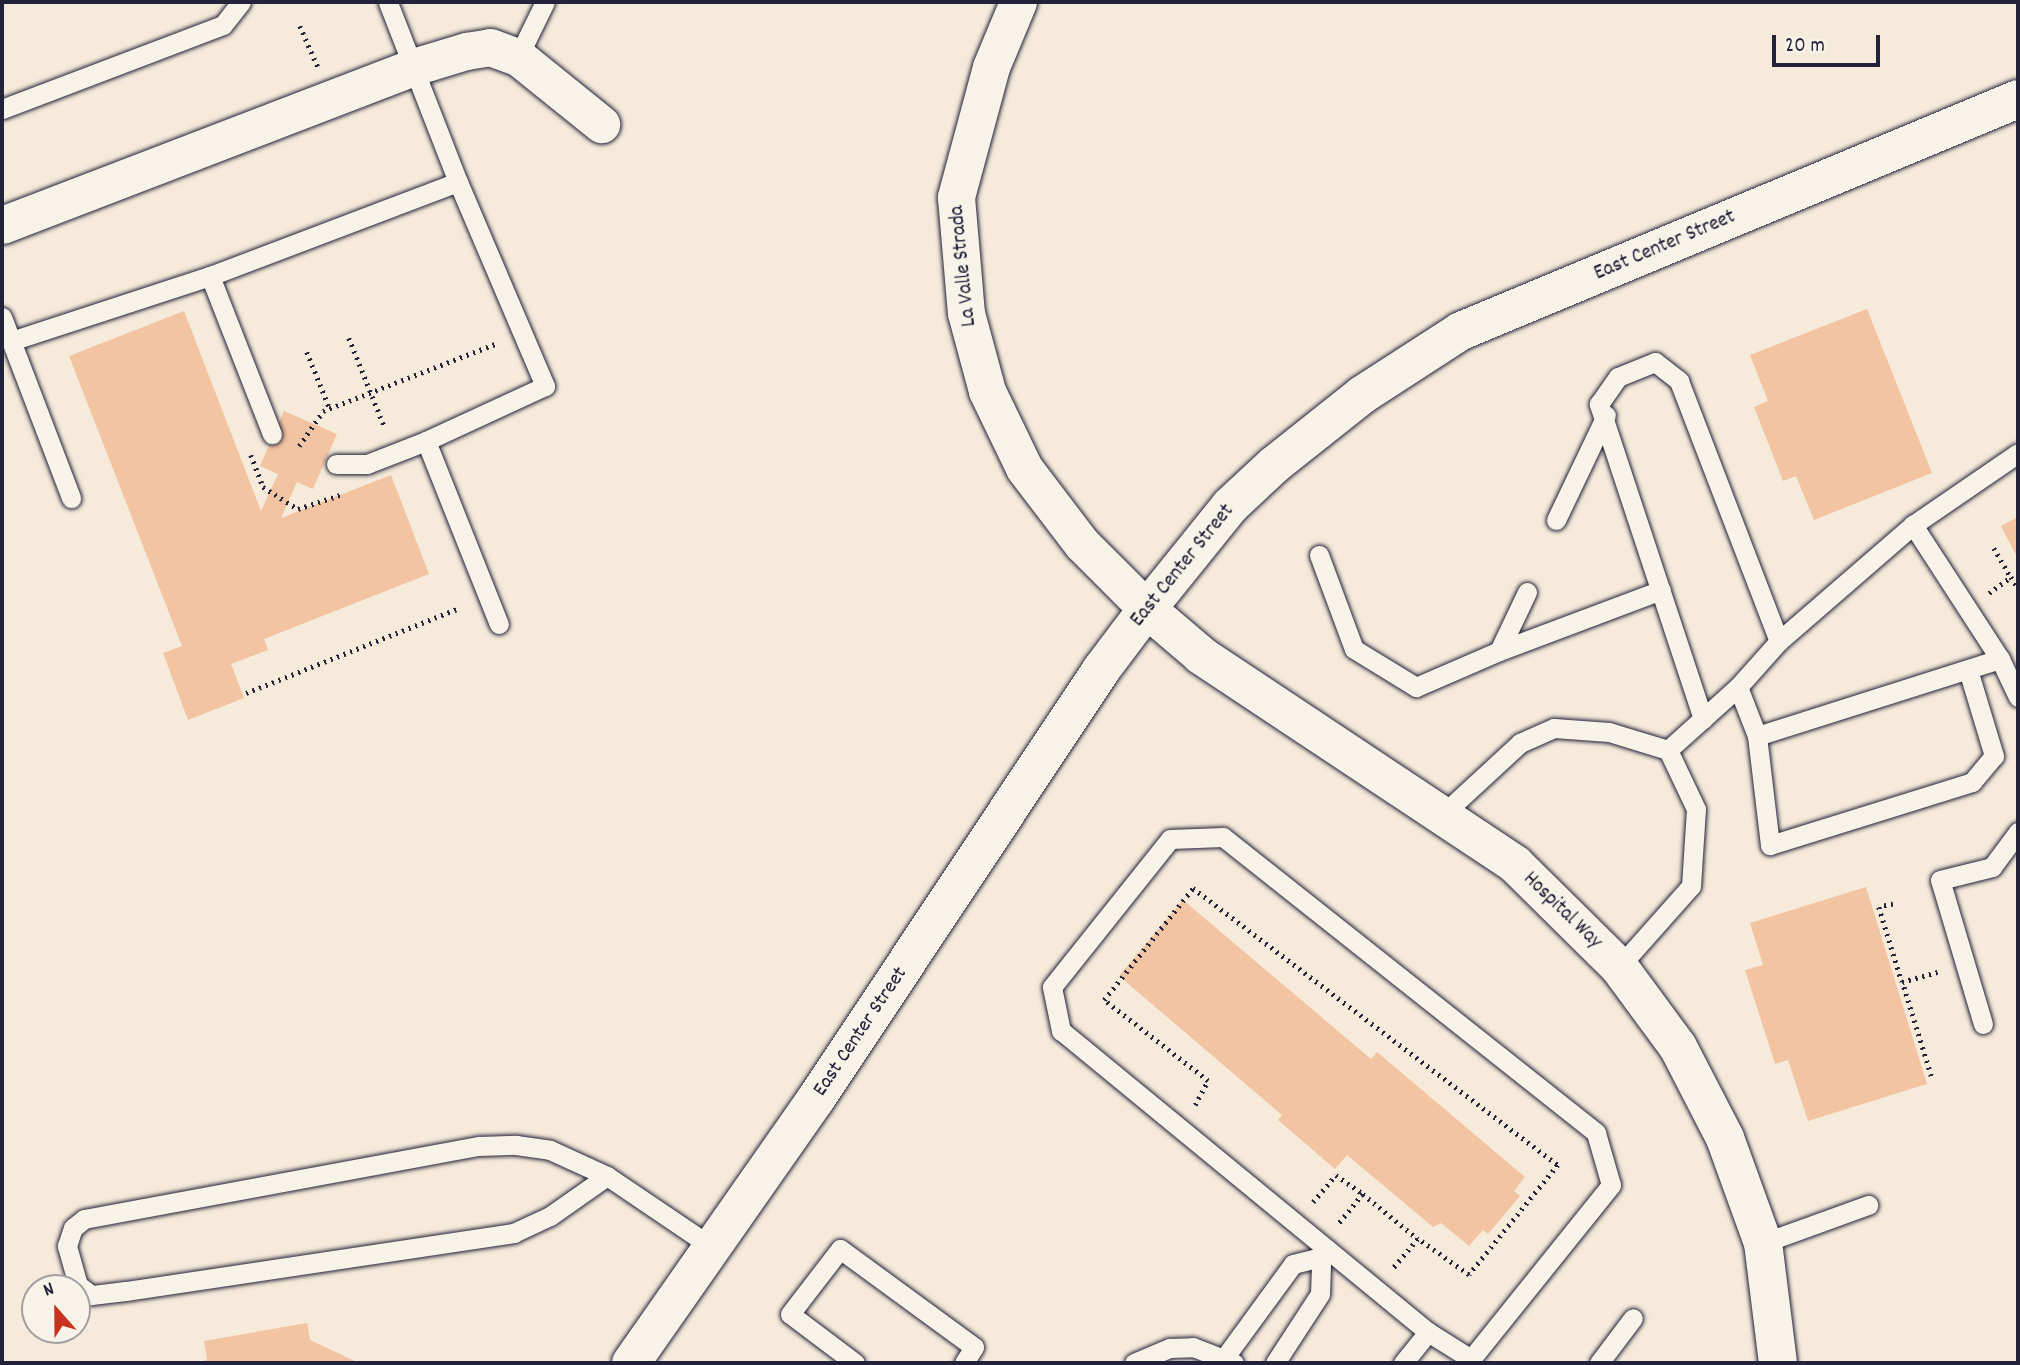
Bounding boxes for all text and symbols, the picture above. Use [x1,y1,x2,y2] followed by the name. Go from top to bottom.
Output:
[1775,21,1884,65] scale bar
[1785,32,1825,62] text: 20 m
[945,204,983,328] street label: La Valle Strada
[1591,205,1739,287] street label: East Center Street
[1126,500,1240,632] street label: East Center Street
[1517,867,1607,955] street label: Hospital Way
[808,962,914,1102] street label: East Center Street
[21,1274,91,1344] north arrow
[40,1277,58,1305] text: N

